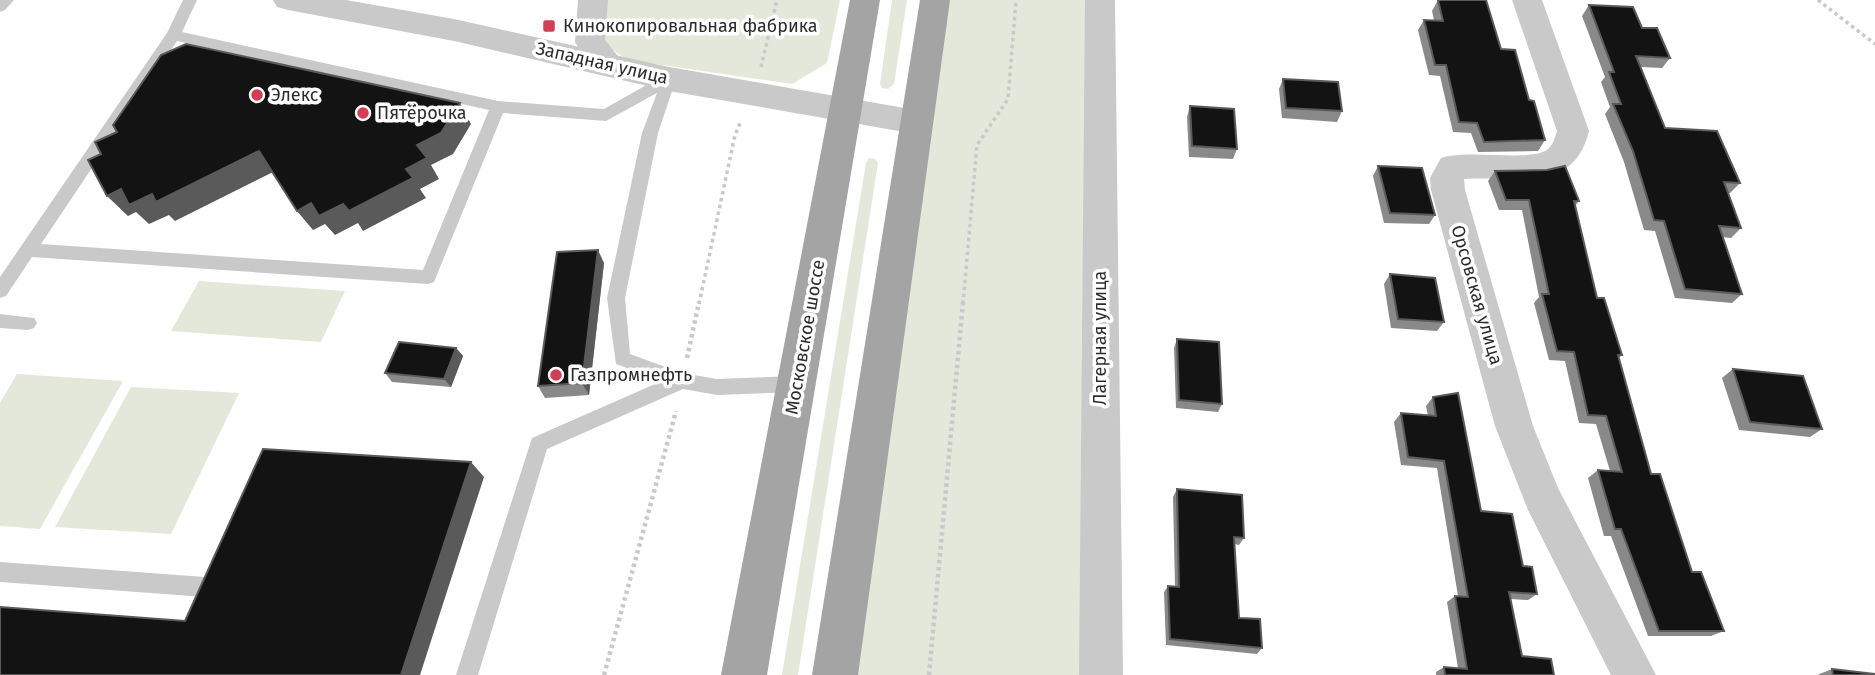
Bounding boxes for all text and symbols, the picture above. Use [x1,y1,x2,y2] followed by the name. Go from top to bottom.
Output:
[563,15,818,37] place label: Кинокопировальная фабрика
[541,18,557,34] marker: Кинокопировальная фабрика
[534,37,670,89] street label: Западная улица
[271,84,319,106] place label: Элекс
[249,87,265,103] marker: Элекс
[377,102,467,124] place label: Пятёрочка
[355,105,371,121] marker: Пятёрочка
[1447,223,1507,367] street label: Орсовская улица
[781,258,829,416] street label: Московское шоссе
[1089,271,1111,405] street label: Лагерная улица
[570,364,692,386] place label: Газпромнефть
[548,367,564,383] marker: Газпромнефть

